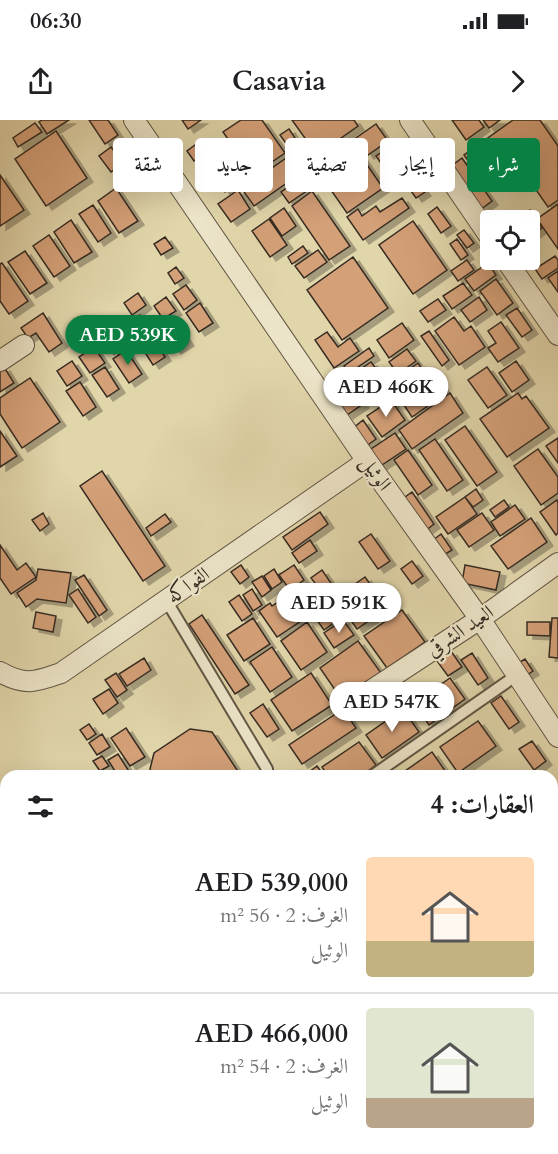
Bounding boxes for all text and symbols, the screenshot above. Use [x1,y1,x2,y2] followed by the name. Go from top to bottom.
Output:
[30,6,81,36] text: 06:30
[232,63,326,100] text: Casavia
[24,65,57,98] icon: share
[501,65,534,98] icon: forward
[113,138,183,192] chip: شقة
[195,138,273,192] chip: جديد
[285,138,368,192] chip: تصفية
[380,138,455,192] chip: إيجار
[467,138,540,192] chip: شراء
[480,210,540,270] map controls
[480,210,540,270] button: locate
[66,315,190,366] pin: AED 539K
[79,321,177,348] text: AED 539K
[324,367,448,418] pin: AED 466K
[337,373,435,400] text: AED 466K
[353,450,398,497] street label: الوثيل
[161,561,215,609] street label: الفواكه
[277,583,401,634] pin: AED 591K
[290,589,388,616] text: AED 591K
[421,599,500,665] street label: العيد الشرقي
[330,682,454,733] pin: AED 547K
[343,688,441,715] text: AED 547K
[431,787,534,822] text: العقارات: 4
[24,790,57,823] icon: filters
[195,865,348,900] text: AED 539,000
[414,881,486,953] icon: home
[220,902,348,929] text: الغرف: 2 · 56 m²
[311,937,348,964] text: الوثيل
[195,1016,348,1051] text: AED 466,000
[414,1032,486,1104] icon: home
[220,1053,348,1080] text: الغرف: 2 · 54 m²
[311,1088,348,1115] text: الوثيل

